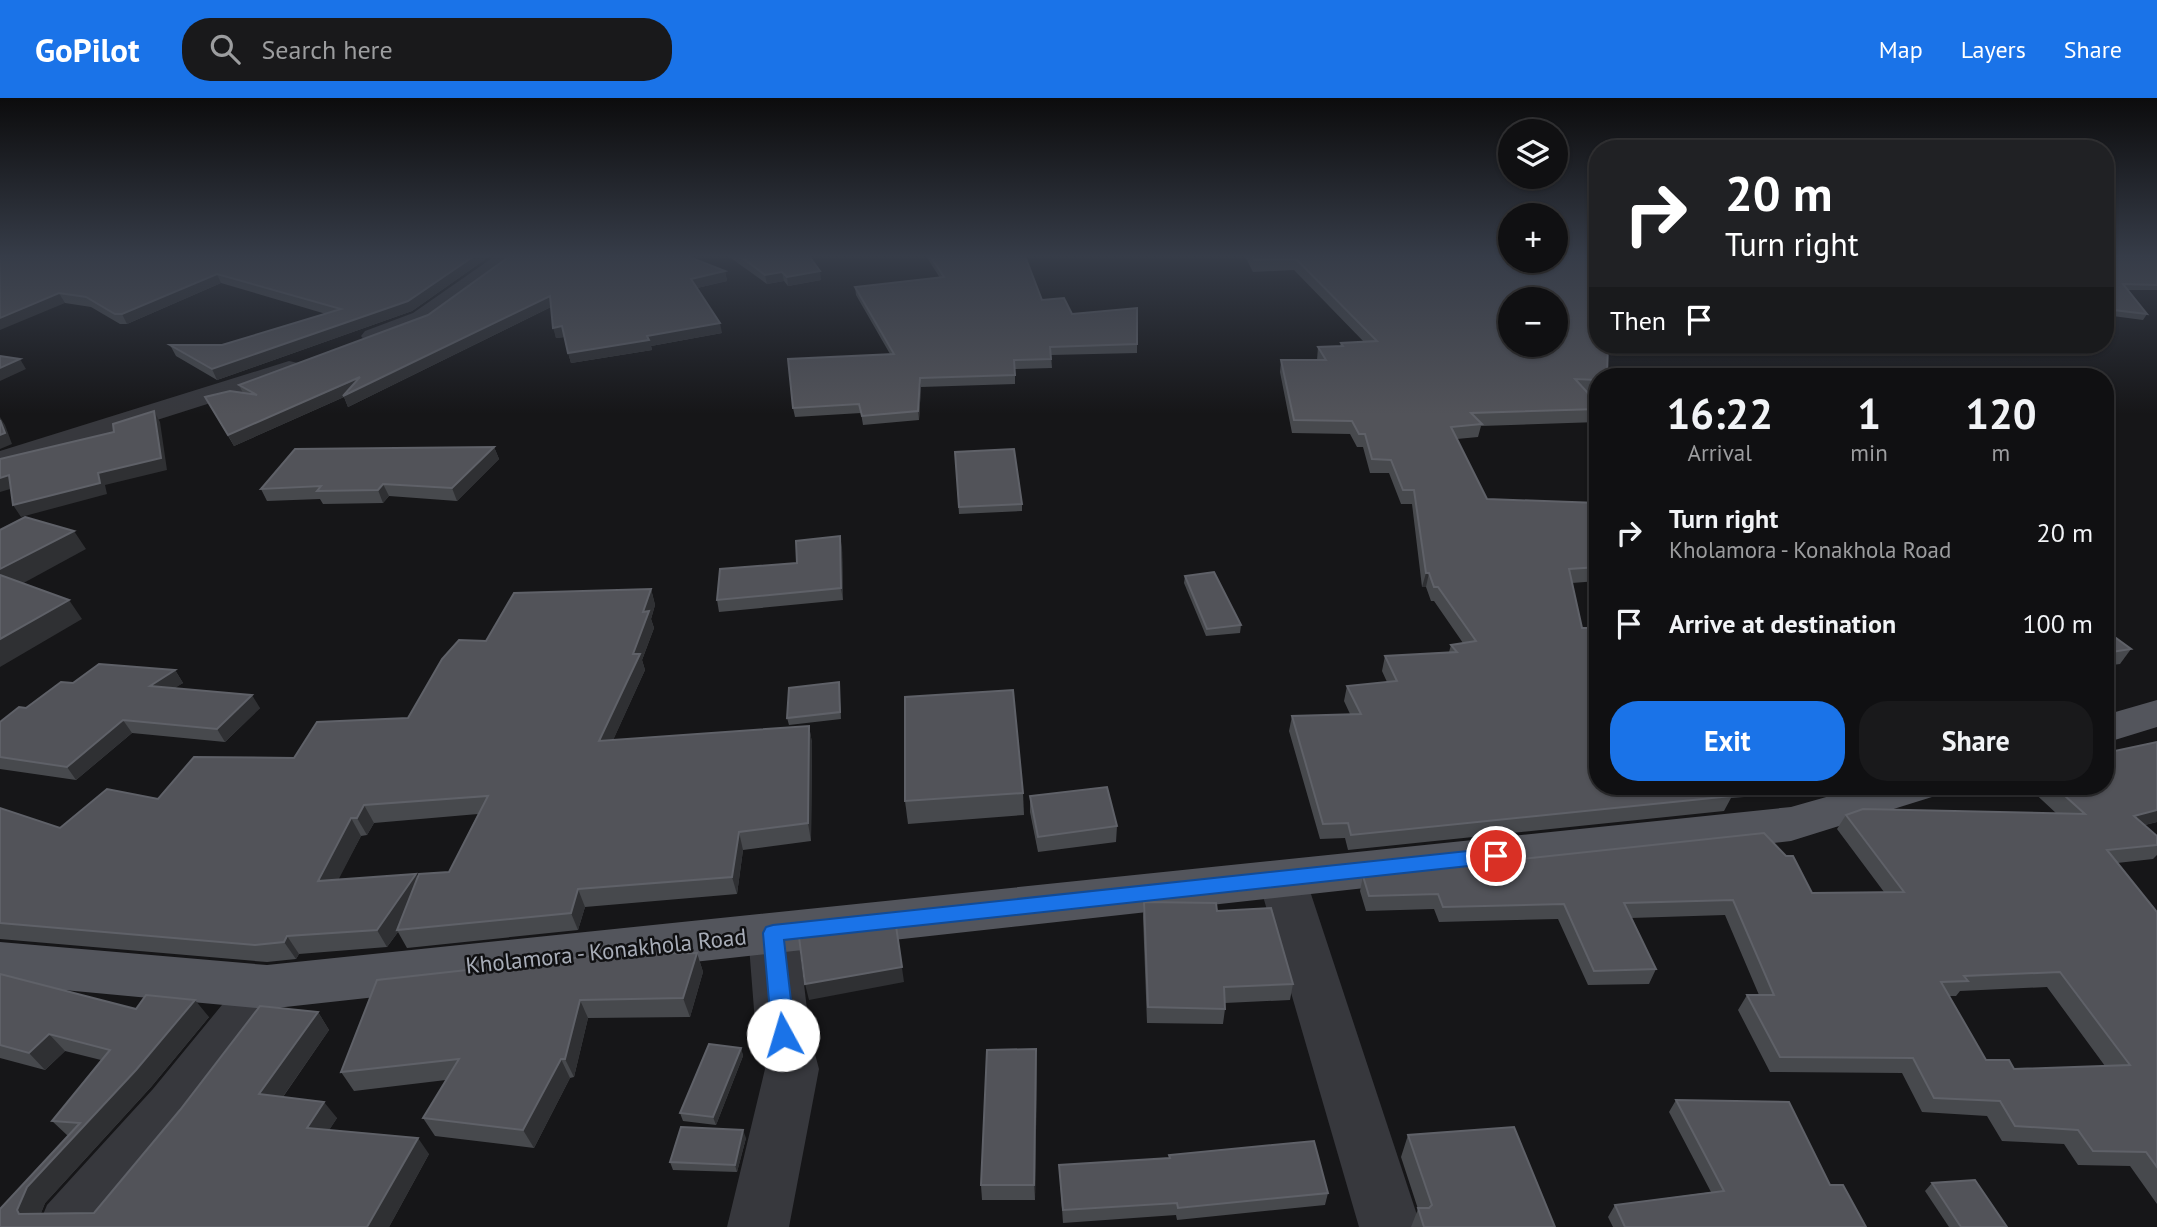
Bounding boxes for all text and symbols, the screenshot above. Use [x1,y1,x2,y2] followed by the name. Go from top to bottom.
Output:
[182,18,672,81] search box
[35,28,140,71] text: GoPilot
[206,30,244,68] icon: search
[262,33,393,66] text: Search here
[1879,34,1923,65] text: Map
[1961,34,2026,65] text: Layers
[2064,34,2122,65] text: Share
[1498,119,1568,357] map controls
[1498,119,1568,189] button: layers
[1725,161,1832,225] text: 20 m
[1610,168,1701,259] icon: right
[1498,203,1568,273] button: +
[1725,223,1859,265] text: Turn right
[1498,287,1568,357] button: −
[1680,301,1718,339] icon: arrive
[1610,304,1666,337] text: Then
[1666,386,1773,441] text: 16:22
[1857,386,1881,441] text: 1
[1965,386,2037,441] text: 120
[1687,438,1752,467] text: Arrival
[1850,438,1888,467] text: min
[1992,438,2010,467] text: m
[1669,502,1778,535] text: Turn right
[1610,514,1648,552] icon: right
[2037,516,2093,549] text: 20 m
[1669,535,1951,564] text: Kholamora - Konakhola Road
[1610,605,1648,643] icon: arrive
[1669,607,1896,640] text: Arrive at destination
[2022,607,2093,640] text: 100 m
[1610,701,1845,781] button: Exit
[1859,701,2093,781] button: Share
[1466,826,1526,886] pin
[1477,837,1515,875] icon: arrive
[464,921,748,980] street label: Kholamora - Konakhola Road
[746,998,820,1072] position arrow

